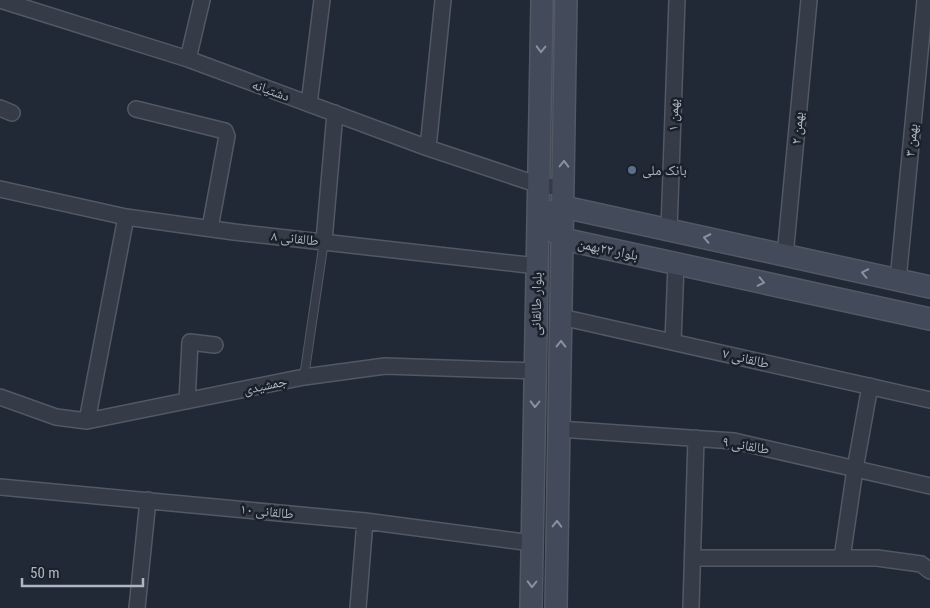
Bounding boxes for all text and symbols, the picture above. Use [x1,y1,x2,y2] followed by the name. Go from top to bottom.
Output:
[536,45,546,53] one-way arrow
[250,76,292,104] street label: دشتیانه
[664,98,683,132] street label: بهمن ۱
[788,111,807,145] street label: بهمن ۲
[901,123,922,157] street label: بهمن ۳
[559,160,569,168] one-way arrow
[642,162,687,179] place label: بانک ملی
[626,164,638,176] marker: بانک ملی
[270,228,320,249] street label: طالقانی ۸
[702,233,711,244] one-way arrow
[576,235,640,264] street label: بلوار ۲۲بهمن
[861,268,870,279] one-way arrow
[527,272,546,336] street label: بلوار طالقانی
[756,276,765,287] one-way arrow
[556,340,566,348] one-way arrow
[721,345,771,372] street label: طالقانی ۷
[242,373,289,398] street label: جمشیدی
[530,400,540,408] one-way arrow
[721,433,771,458] street label: طالقانی ۹
[239,500,295,523] street label: طالقانی ۱۰
[552,520,562,528] one-way arrow
[22,556,144,588] scale bar
[30,564,60,582] text: 50 m
[526,580,537,588] one-way arrow

